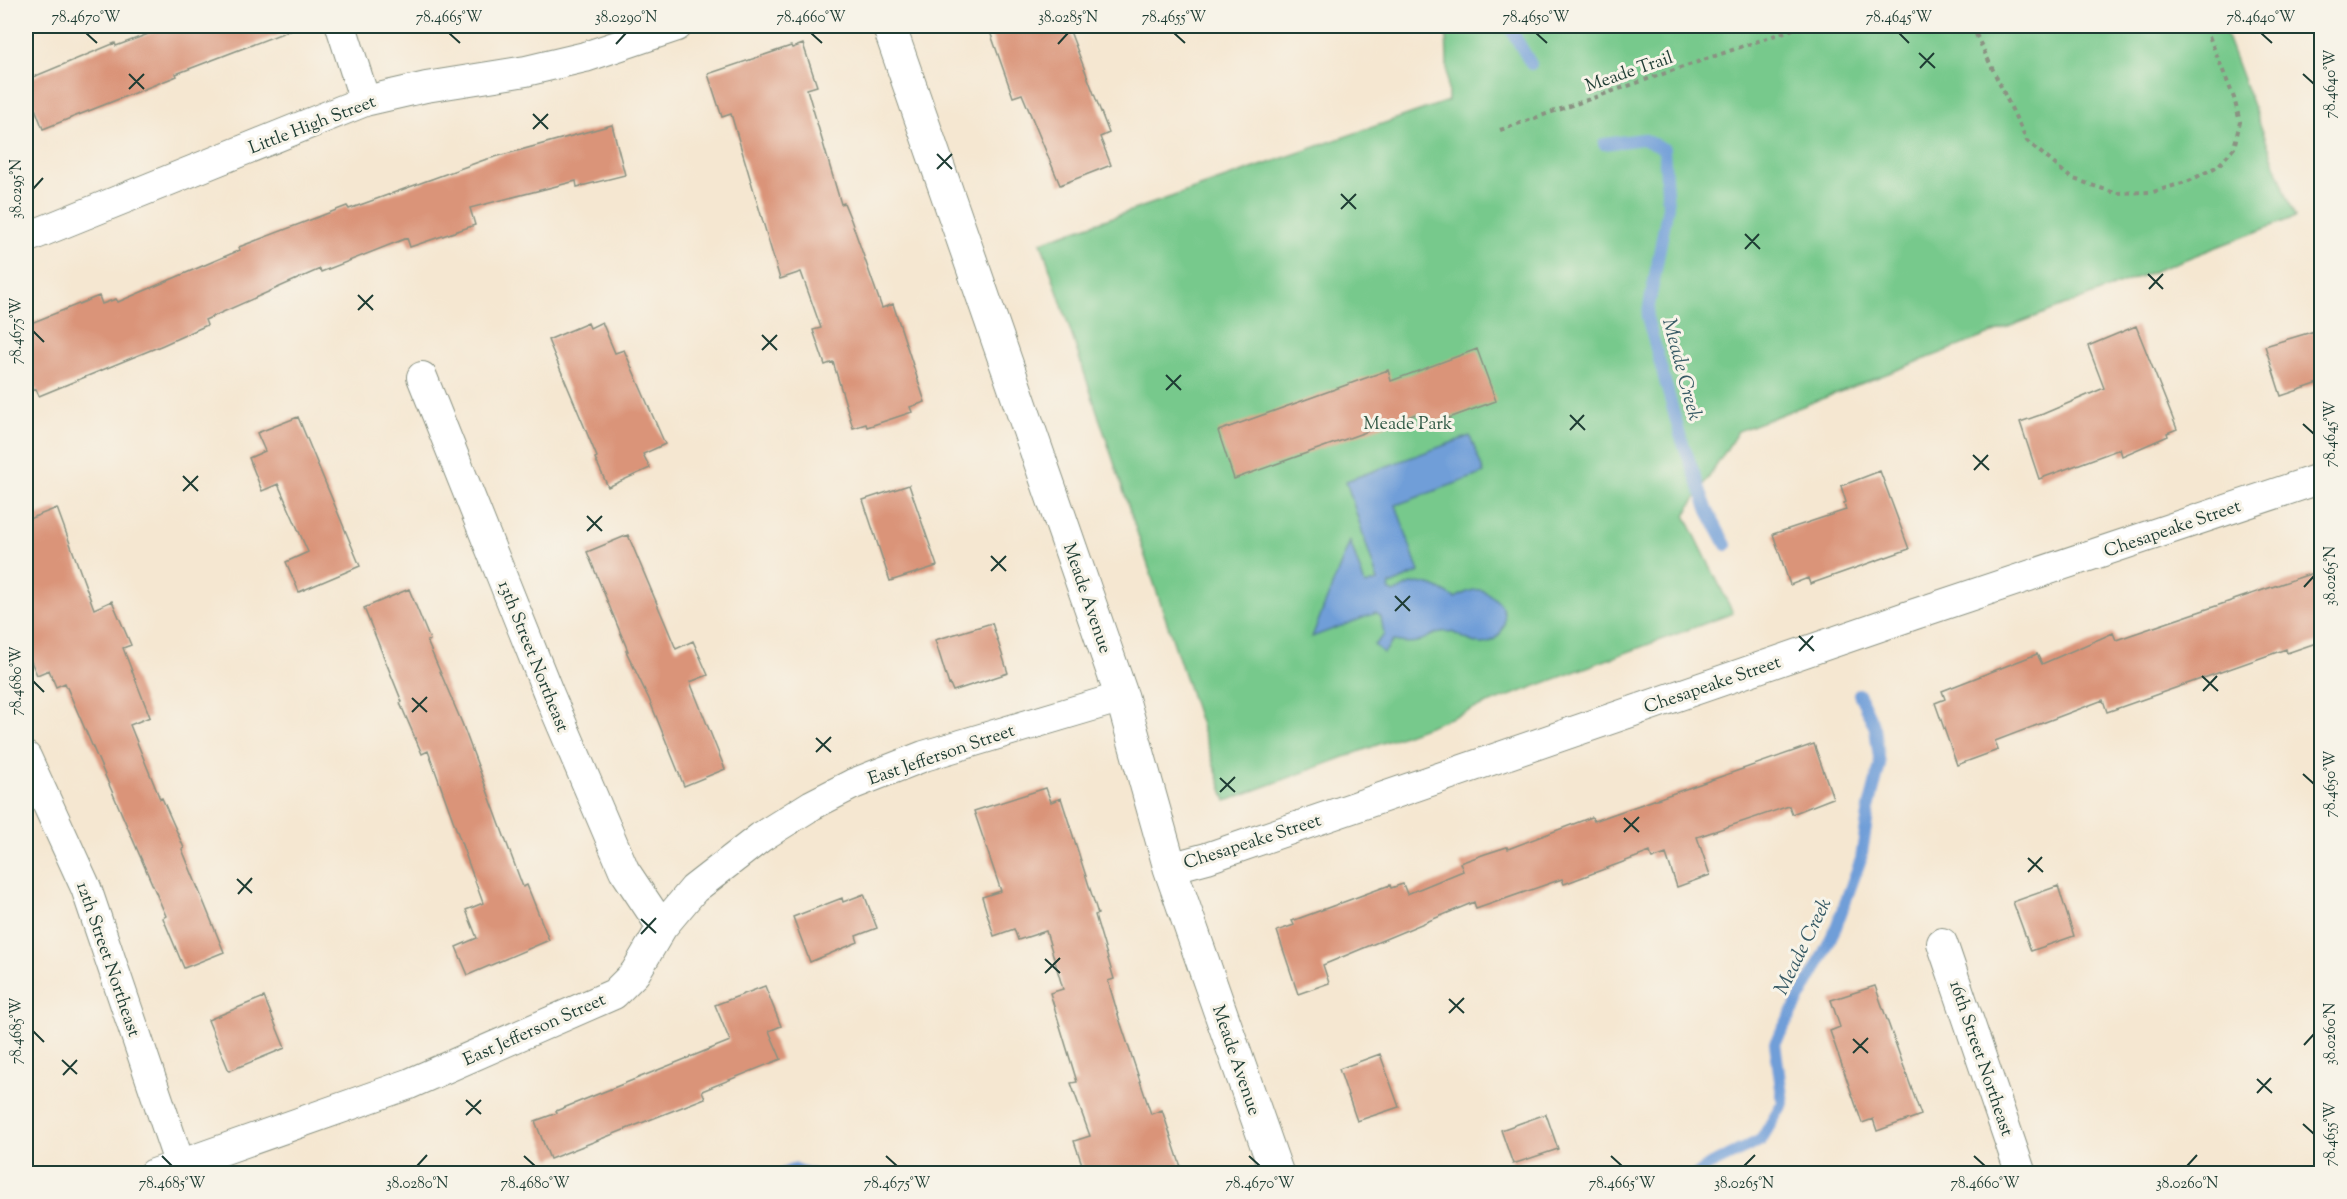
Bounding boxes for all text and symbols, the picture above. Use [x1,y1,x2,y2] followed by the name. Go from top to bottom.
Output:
[52,8,121,29] text: 78.4670°W
[416,8,483,29] text: 78.4665°W
[595,8,657,29] text: 38.0290°N
[776,8,846,29] text: 78.4660°W
[1038,8,1098,29] text: 38.0285°N
[1142,8,1207,29] text: 78.4655°W
[1503,8,1570,29] text: 78.4650°W
[1866,8,1933,29] text: 78.4645°W
[2227,8,2296,29] text: 78.4640°W
[1582,46,1677,100] street label: Meade Trail
[2321,49,2342,118] text: 78.4640°W
[245,90,380,162] street label: Little High Street
[7,159,28,219] text: 38.0295°N
[7,297,28,364] text: 78.4675°W
[1653,315,1708,424] water label: Meade Creek
[2321,400,2342,467] text: 78.4645°W
[1363,412,1453,438] park label: Meade Park
[2101,494,2245,566] street label: Chesapeake Street
[1055,540,1117,657] street label: Meade Avenue
[2321,546,2342,606] text: 38.0265°N
[490,577,574,736] street label: 13th Street Northeast
[7,646,28,716] text: 78.4680°W
[1641,650,1785,722] street label: Chesapeake Street
[865,719,1018,793] street label: East Jefferson Street
[2321,750,2342,817] text: 78.4650°W
[1180,808,1325,877] street label: Chesapeake Street
[68,879,146,1041] street label: 12th Street Northeast
[1768,894,1840,1001] water label: Meade Creek
[1941,977,2019,1140] street label: 16th Street Northeast
[459,988,610,1074] street label: East Jefferson Street
[7,997,28,1064] text: 78.4685°W
[1204,1002,1266,1119] street label: Meade Avenue
[2321,1003,2342,1065] text: 38.0260°N
[2321,1101,2342,1166] text: 78.4655°W
[139,1174,206,1195] text: 78.4685°W
[386,1174,448,1195] text: 38.0280°N
[500,1174,570,1195] text: 78.4680°W
[864,1174,931,1195] text: 78.4675°W
[1226,1174,1295,1195] text: 78.4670°W
[1589,1174,1656,1195] text: 78.4665°W
[1714,1174,1774,1195] text: 38.0265°N
[1950,1174,2020,1195] text: 78.4660°W
[2156,1174,2218,1195] text: 38.0260°N

